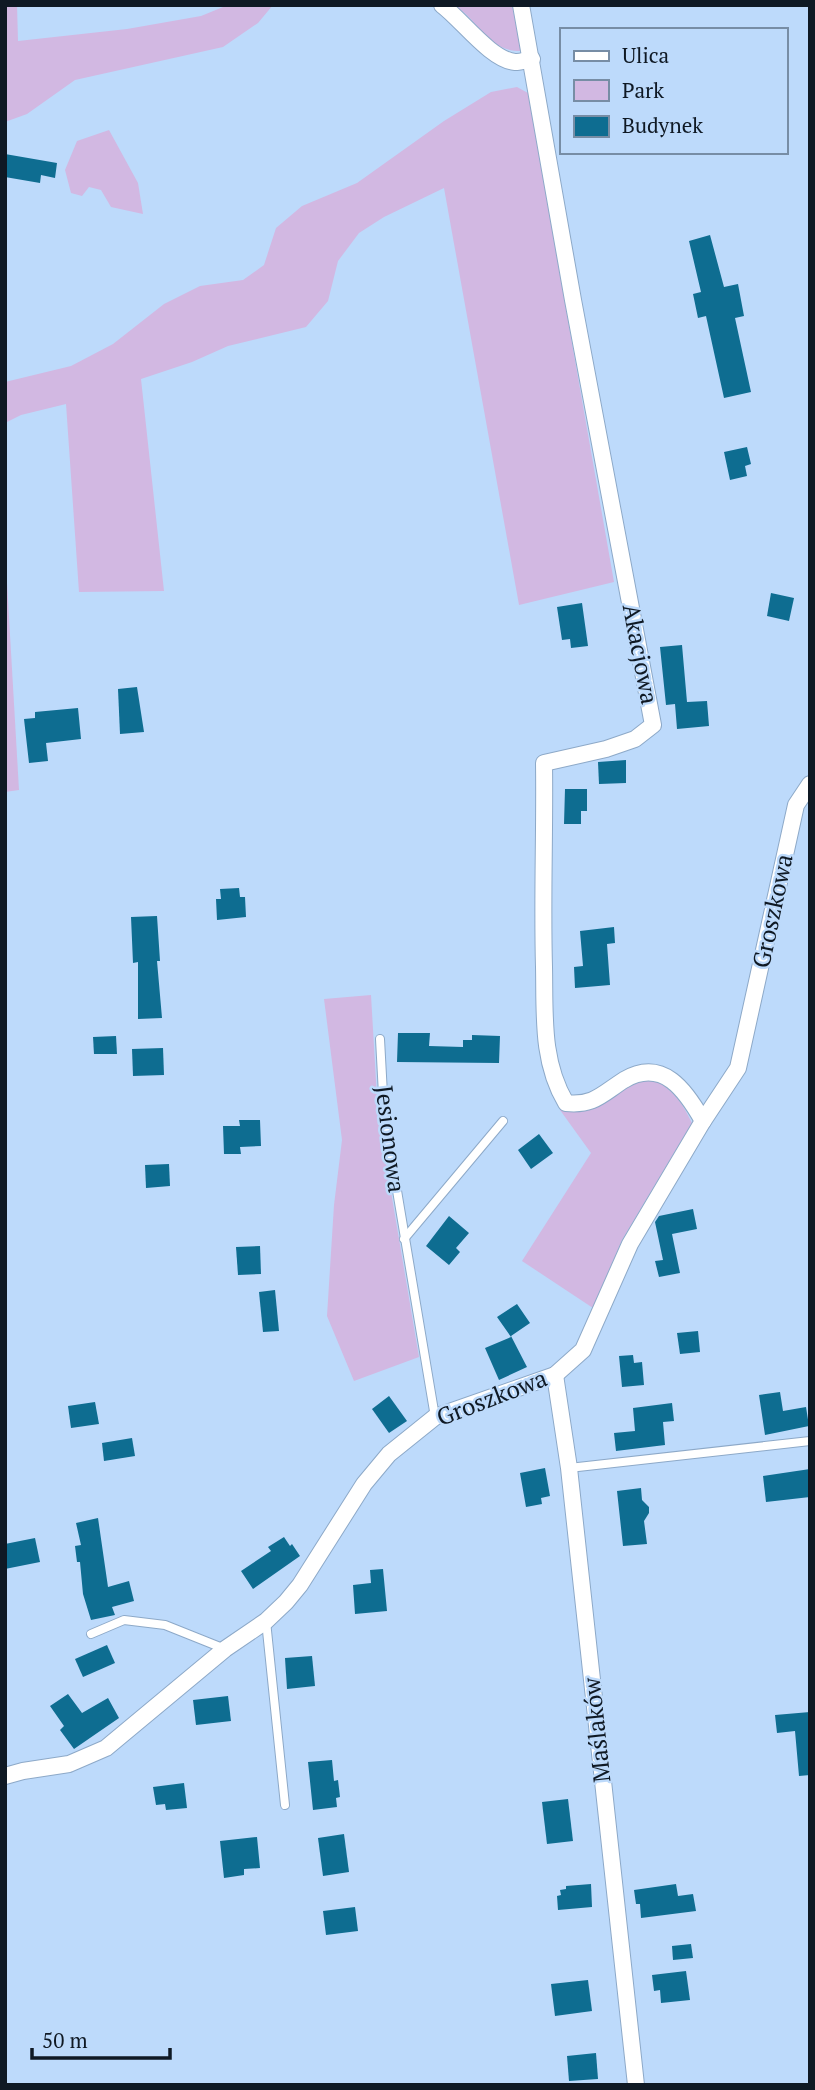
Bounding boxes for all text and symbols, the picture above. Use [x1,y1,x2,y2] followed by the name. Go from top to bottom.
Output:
[560,28,787,154] legend
[622,41,670,69] text: Ulica
[622,76,664,104] text: Park
[622,111,703,139] text: Budynek
[616,601,666,707] street label: Akacjowa
[744,851,800,971] street label: Groszkowa
[369,1083,413,1194] street label: Jesionowa
[432,1361,551,1433] street label: Groszkowa
[575,1676,617,1784] street label: Maślaków
[32,2016,170,2060] scale bar
[42,2026,88,2054] text: 50 m

